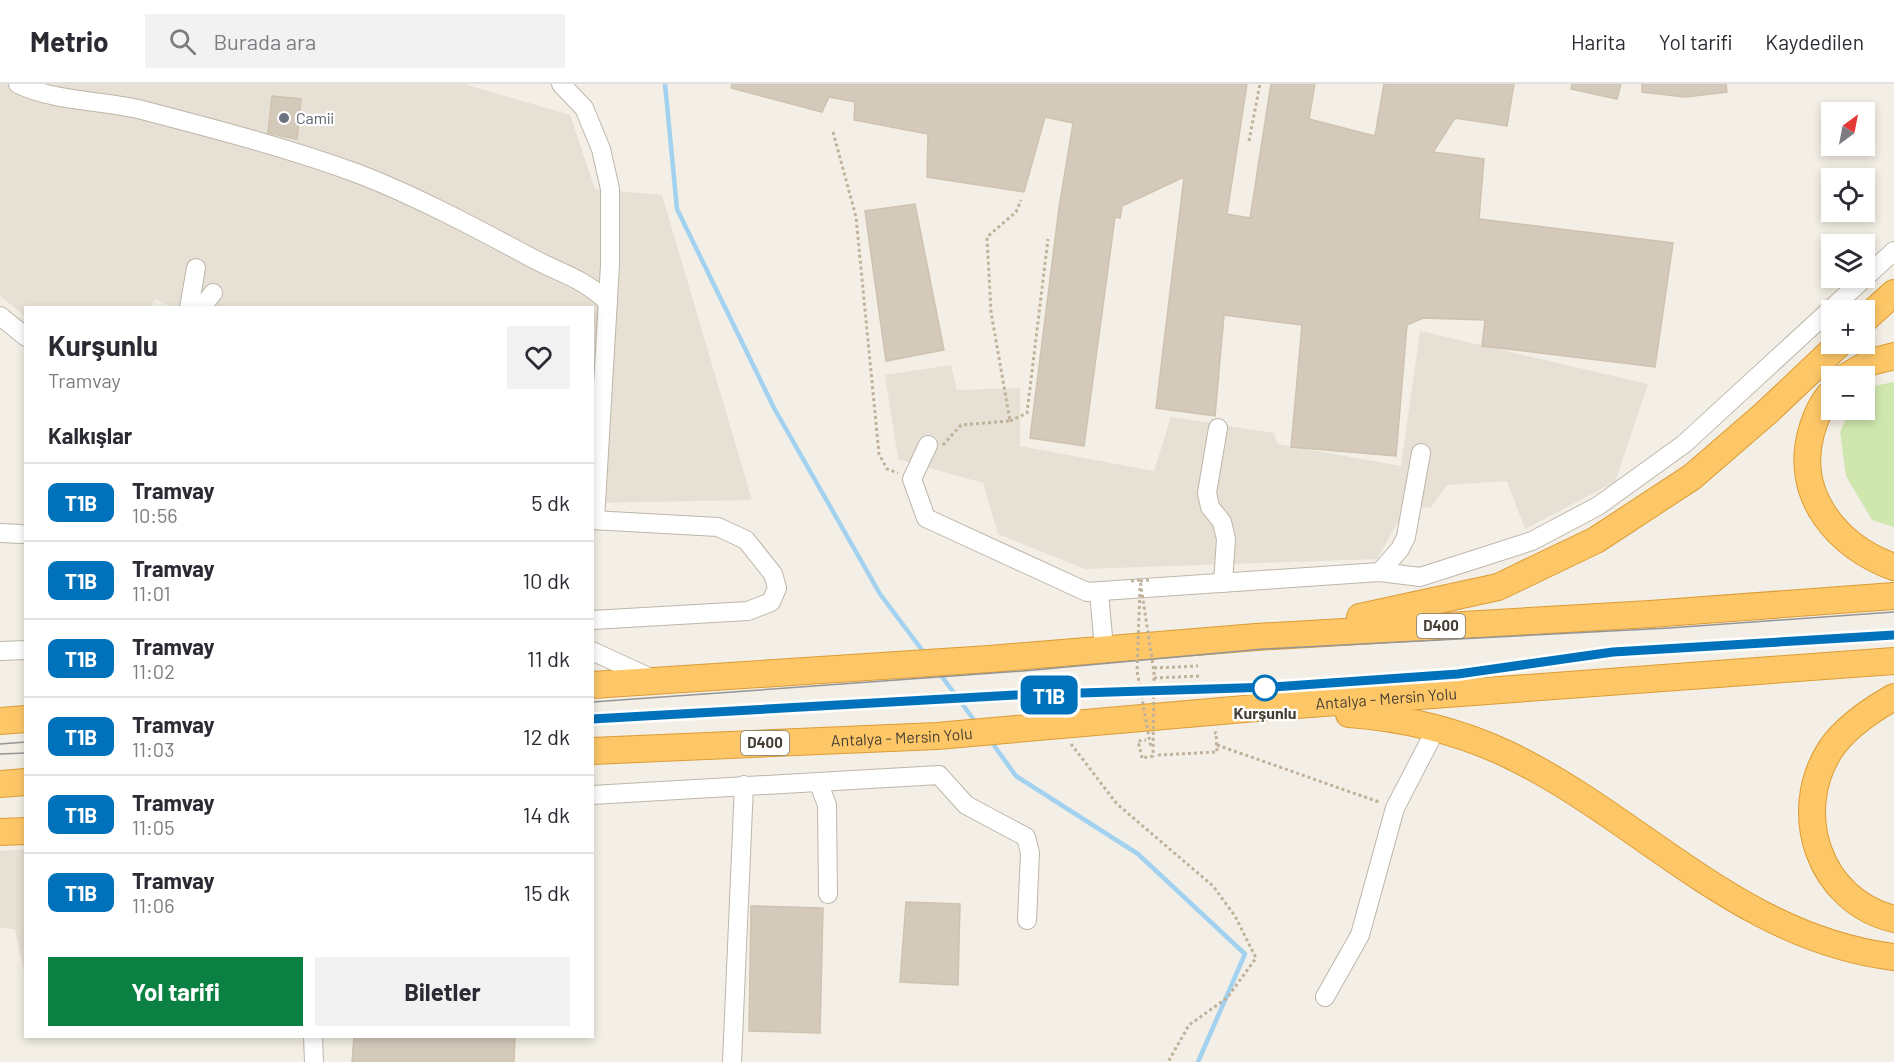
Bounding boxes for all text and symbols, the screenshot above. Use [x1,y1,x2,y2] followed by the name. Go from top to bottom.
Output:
[145,14,565,68] search box
[30,24,109,58] text: Metrio
[166,25,199,58] icon: search
[214,28,316,54] text: Burada ara
[1571,29,1626,54] text: Harita
[1659,29,1732,54] text: Yol tarifi
[1765,29,1864,54] text: Kaydedilen
[1821,102,1875,156] north arrow
[1821,102,1875,420] map controls
[296,108,334,127] place label: Camii
[277,111,291,125] marker: Camii
[1821,168,1875,222] button: locate
[1821,234,1875,288] button: layers
[1821,300,1875,354] button: +
[507,326,570,389] button: heart
[48,328,158,362] text: Kurşunlu
[1821,366,1875,420] button: −
[48,368,121,392] text: Tramvay
[48,422,132,448] text: Kalkışlar
[132,477,215,503] text: Tramvay
[531,489,570,515] text: 5 dk
[65,490,97,515] text: T1B
[132,503,178,527] text: 10:56
[132,555,215,581] text: Tramvay
[522,567,570,593] text: 10 dk
[65,568,97,593] text: T1B
[132,581,171,605] text: 11:01
[1417,614,1465,638] road number: D400
[132,633,215,659] text: Tramvay
[527,645,570,671] text: 11 dk
[65,646,97,671] text: T1B
[132,659,175,683] text: 11:02
[1252,675,1278,701] marker: Kurşunlu
[1014,676,1084,714] line badge: T1B
[1033,683,1065,708] text: T1B
[1315,683,1458,713] street label: Antalya - Mersin Yolu
[1234,703,1296,722] place label: Kurşunlu
[132,711,215,737] text: Tramvay
[523,723,570,749] text: 12 dk
[830,723,973,750] street label: Antalya - Mersin Yolu
[65,724,97,749] text: T1B
[741,731,789,755] road number: D400
[132,737,174,761] text: 11:03
[132,789,215,815] text: Tramvay
[523,801,570,827] text: 14 dk
[65,802,97,827] text: T1B
[132,815,174,839] text: 11:05
[132,867,215,893] text: Tramvay
[524,879,570,905] text: 15 dk
[65,880,97,905] text: T1B
[132,893,174,917] text: 11:06
[48,957,303,1026] button: Yol tarifi
[315,957,570,1026] button: Biletler

